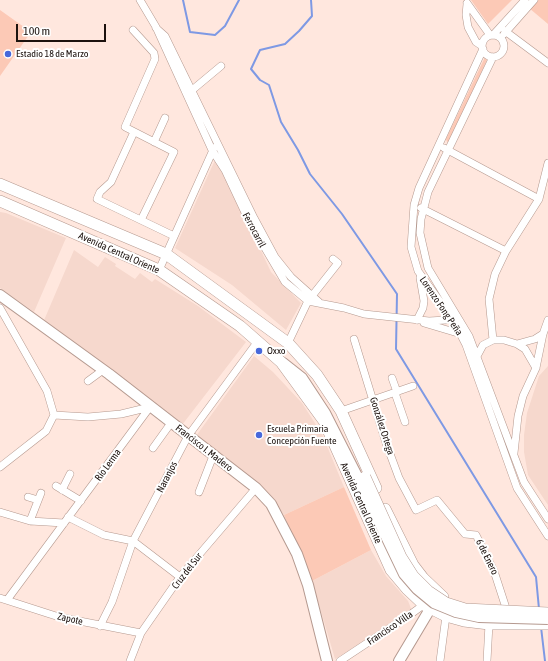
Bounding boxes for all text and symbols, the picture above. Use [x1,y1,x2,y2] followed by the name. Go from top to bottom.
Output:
[18,16,108,42] scale bar
[23,24,50,38] text: 100 m
[16,48,88,60] place label: Estadio 18 de Marzo
[3,49,13,59] marker: Estadio 18 de Marzo
[240,210,268,250] street label: Ferrocarril
[77,230,161,276] street label: Avenida Central Oriente
[417,274,465,338] street label: Lorenzo Fong Peña
[267,345,286,357] place label: Oxxo
[254,346,264,356] marker: Oxxo
[367,396,397,456] street label: González Ortega
[173,422,235,474] street label: Francisco I. Madero
[267,423,336,446] place label: Escuela Primaria Concepción Fuente
[254,430,264,440] marker: Escuela Primaria Concepción Fuente
[92,447,124,483] street label: Río Lerma
[154,459,180,495] street label: Naranjos
[338,461,384,545] street label: Avenida Central Oriente
[473,537,501,577] street label: 6 de Enero
[169,551,205,591] street label: Cruz del Sur
[365,608,415,648] street label: Francisco Villa
[56,610,84,628] street label: Zapote

